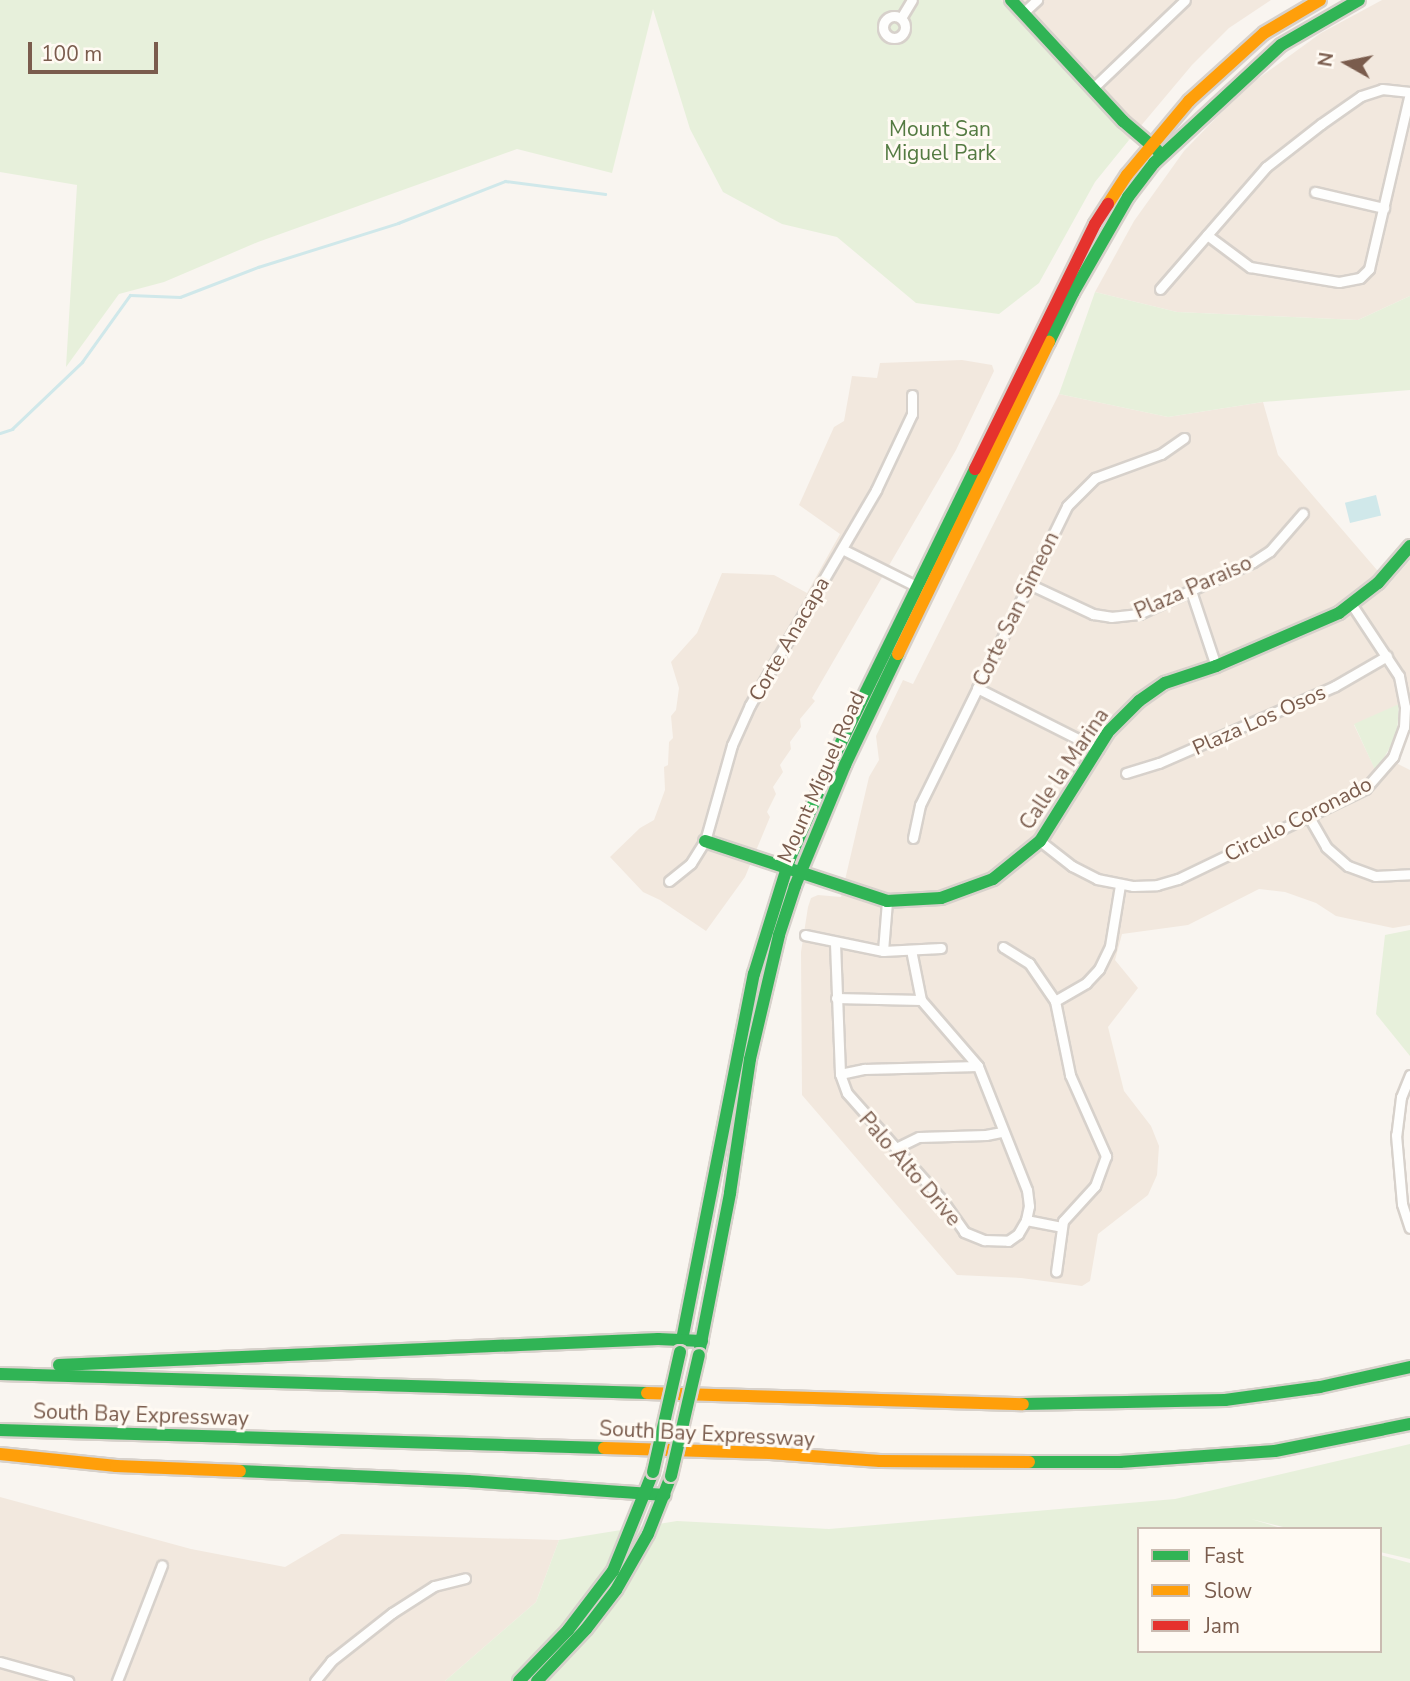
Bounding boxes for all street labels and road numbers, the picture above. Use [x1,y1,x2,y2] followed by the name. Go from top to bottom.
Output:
[968,528,1064,690] street label: Corte San Simeon
[1130,550,1256,624] street label: Plaza Paraiso
[743,572,835,706] street label: Corte Anacapa
[1188,679,1330,761] street label: Plaza Los Osos
[772,688,870,866] street label: Mount Miguel Road
[1014,703,1114,835] street label: Calle la Marina
[1220,771,1376,867] street label: Circulo Coronado
[854,1107,966,1231] street label: Palo Alto Drive
[33,1399,249,1431] street label: South Bay Expressway
[599,1416,815,1452] street label: South Bay Expressway

